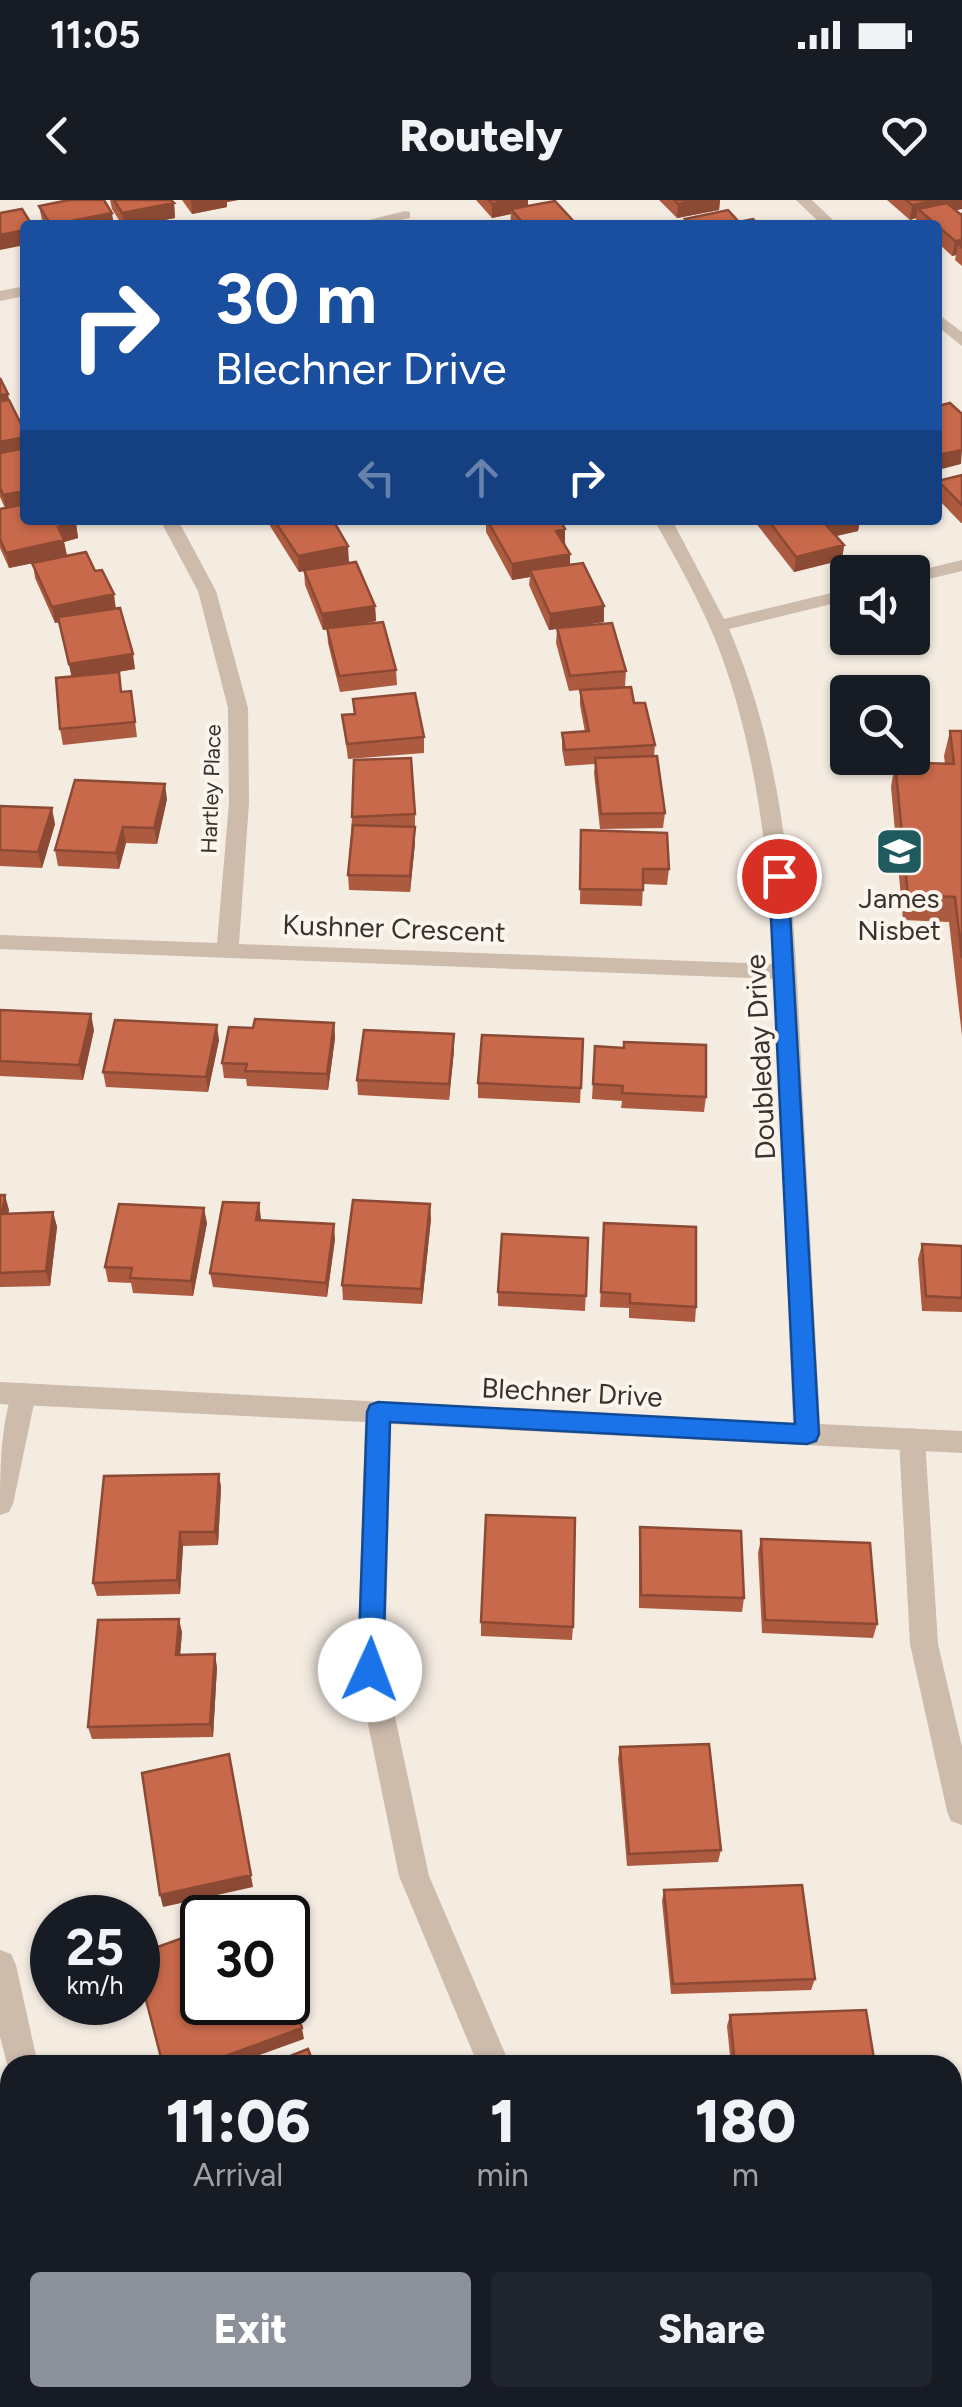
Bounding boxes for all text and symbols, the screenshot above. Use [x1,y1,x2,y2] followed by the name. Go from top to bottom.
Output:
[50,12,140,58] text: 11:05
[30,108,85,163] icon: back
[399,108,563,162] text: Routely
[877,108,932,163] icon: heart
[215,256,377,341] text: 30 m
[50,260,180,390] icon: right
[215,341,506,395] text: Blechner Drive
[349,450,404,505] icon: left
[454,450,509,505] icon: ahead
[559,450,614,505] icon: right
[830,555,930,775] map controls
[830,555,930,655] button: sound
[830,675,930,775] button: search
[195,724,227,854] street label: Hartley Place
[873,825,925,877] school or university icon: James Nisbet
[737,834,822,919] pin
[752,849,807,904] icon: arrive
[857,881,941,947] place label: James Nisbet
[282,907,506,949] street label: Kushner Crescent
[738,953,782,1161] street label: Doubleday Drive
[481,1370,663,1414] street label: Blechner Drive
[318,1618,422,1722] position arrow
[180,1895,310,2025] speed limit sign: 30
[66,1917,124,1978] text: 25
[66,1970,124,2000] text: km/h
[166,2085,311,2157] text: 11:06
[490,2085,516,2157] text: 1
[695,2085,796,2157] text: 180
[193,2156,283,2194] text: Arrival
[476,2156,529,2194] text: min
[732,2156,759,2194] text: m
[30,2272,471,2387] button: Exit
[491,2272,932,2387] button: Share

